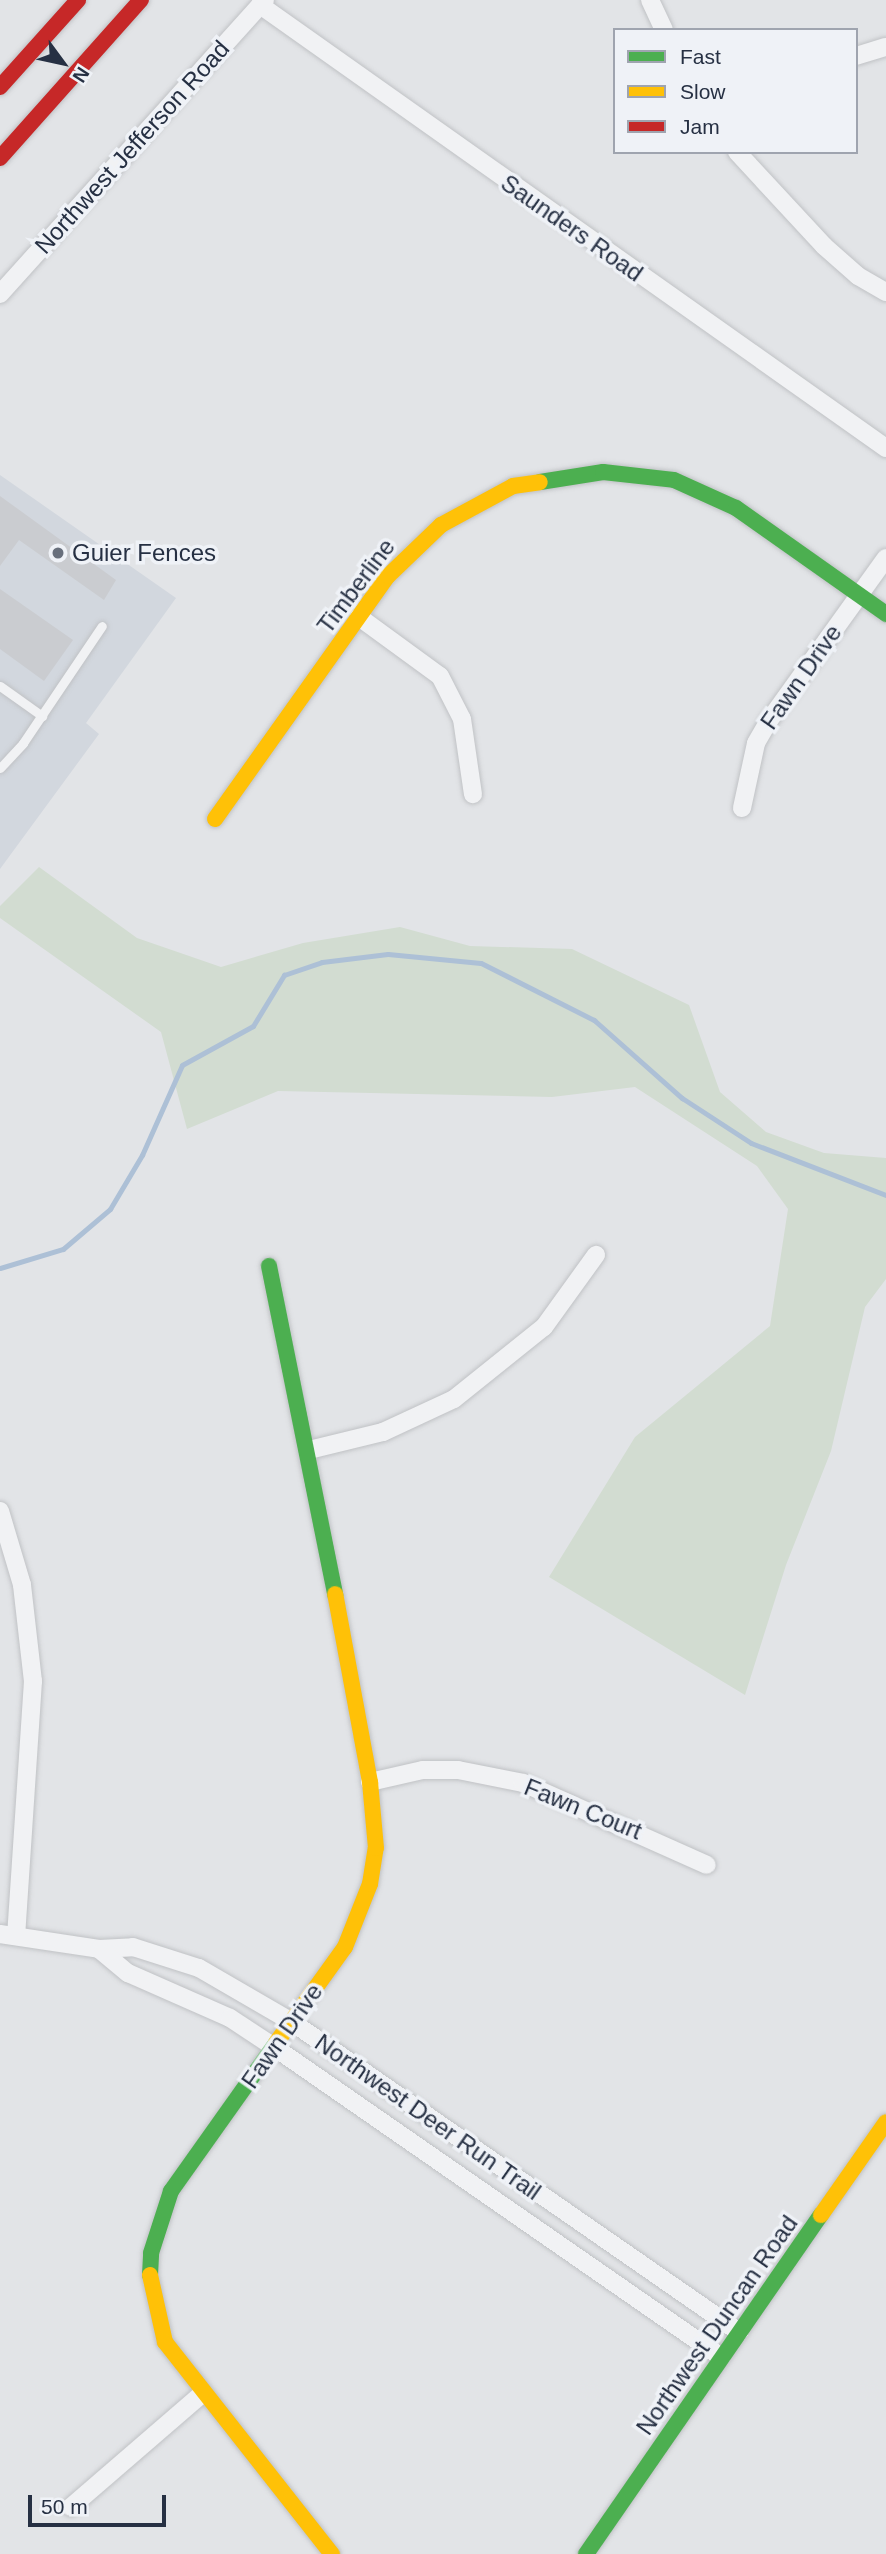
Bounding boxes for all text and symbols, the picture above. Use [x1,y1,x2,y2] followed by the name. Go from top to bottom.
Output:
[28,28,98,98] north arrow
[613,28,858,154] legend
[29,34,235,260] street label: Northwest Jefferson Road
[680,45,721,68] text: Fast
[680,80,726,103] text: Slow
[680,115,720,138] text: Jam
[495,168,649,288] street label: Saunders Road
[311,533,401,639] street label: Timberline
[72,539,216,567] place label: Guier Fences
[50,545,66,561] marker: Guier Fences
[754,619,848,735] street label: Fawn Drive
[520,1772,646,1846] street label: Fawn Court
[235,1978,329,2094] street label: Fawn Drive
[309,2028,547,2206] street label: Northwest Deer Run Trail
[630,2210,804,2440] street label: Northwest Duncan Road
[32,2480,170,2524] scale bar
[41,2495,88,2518] text: 50 m

